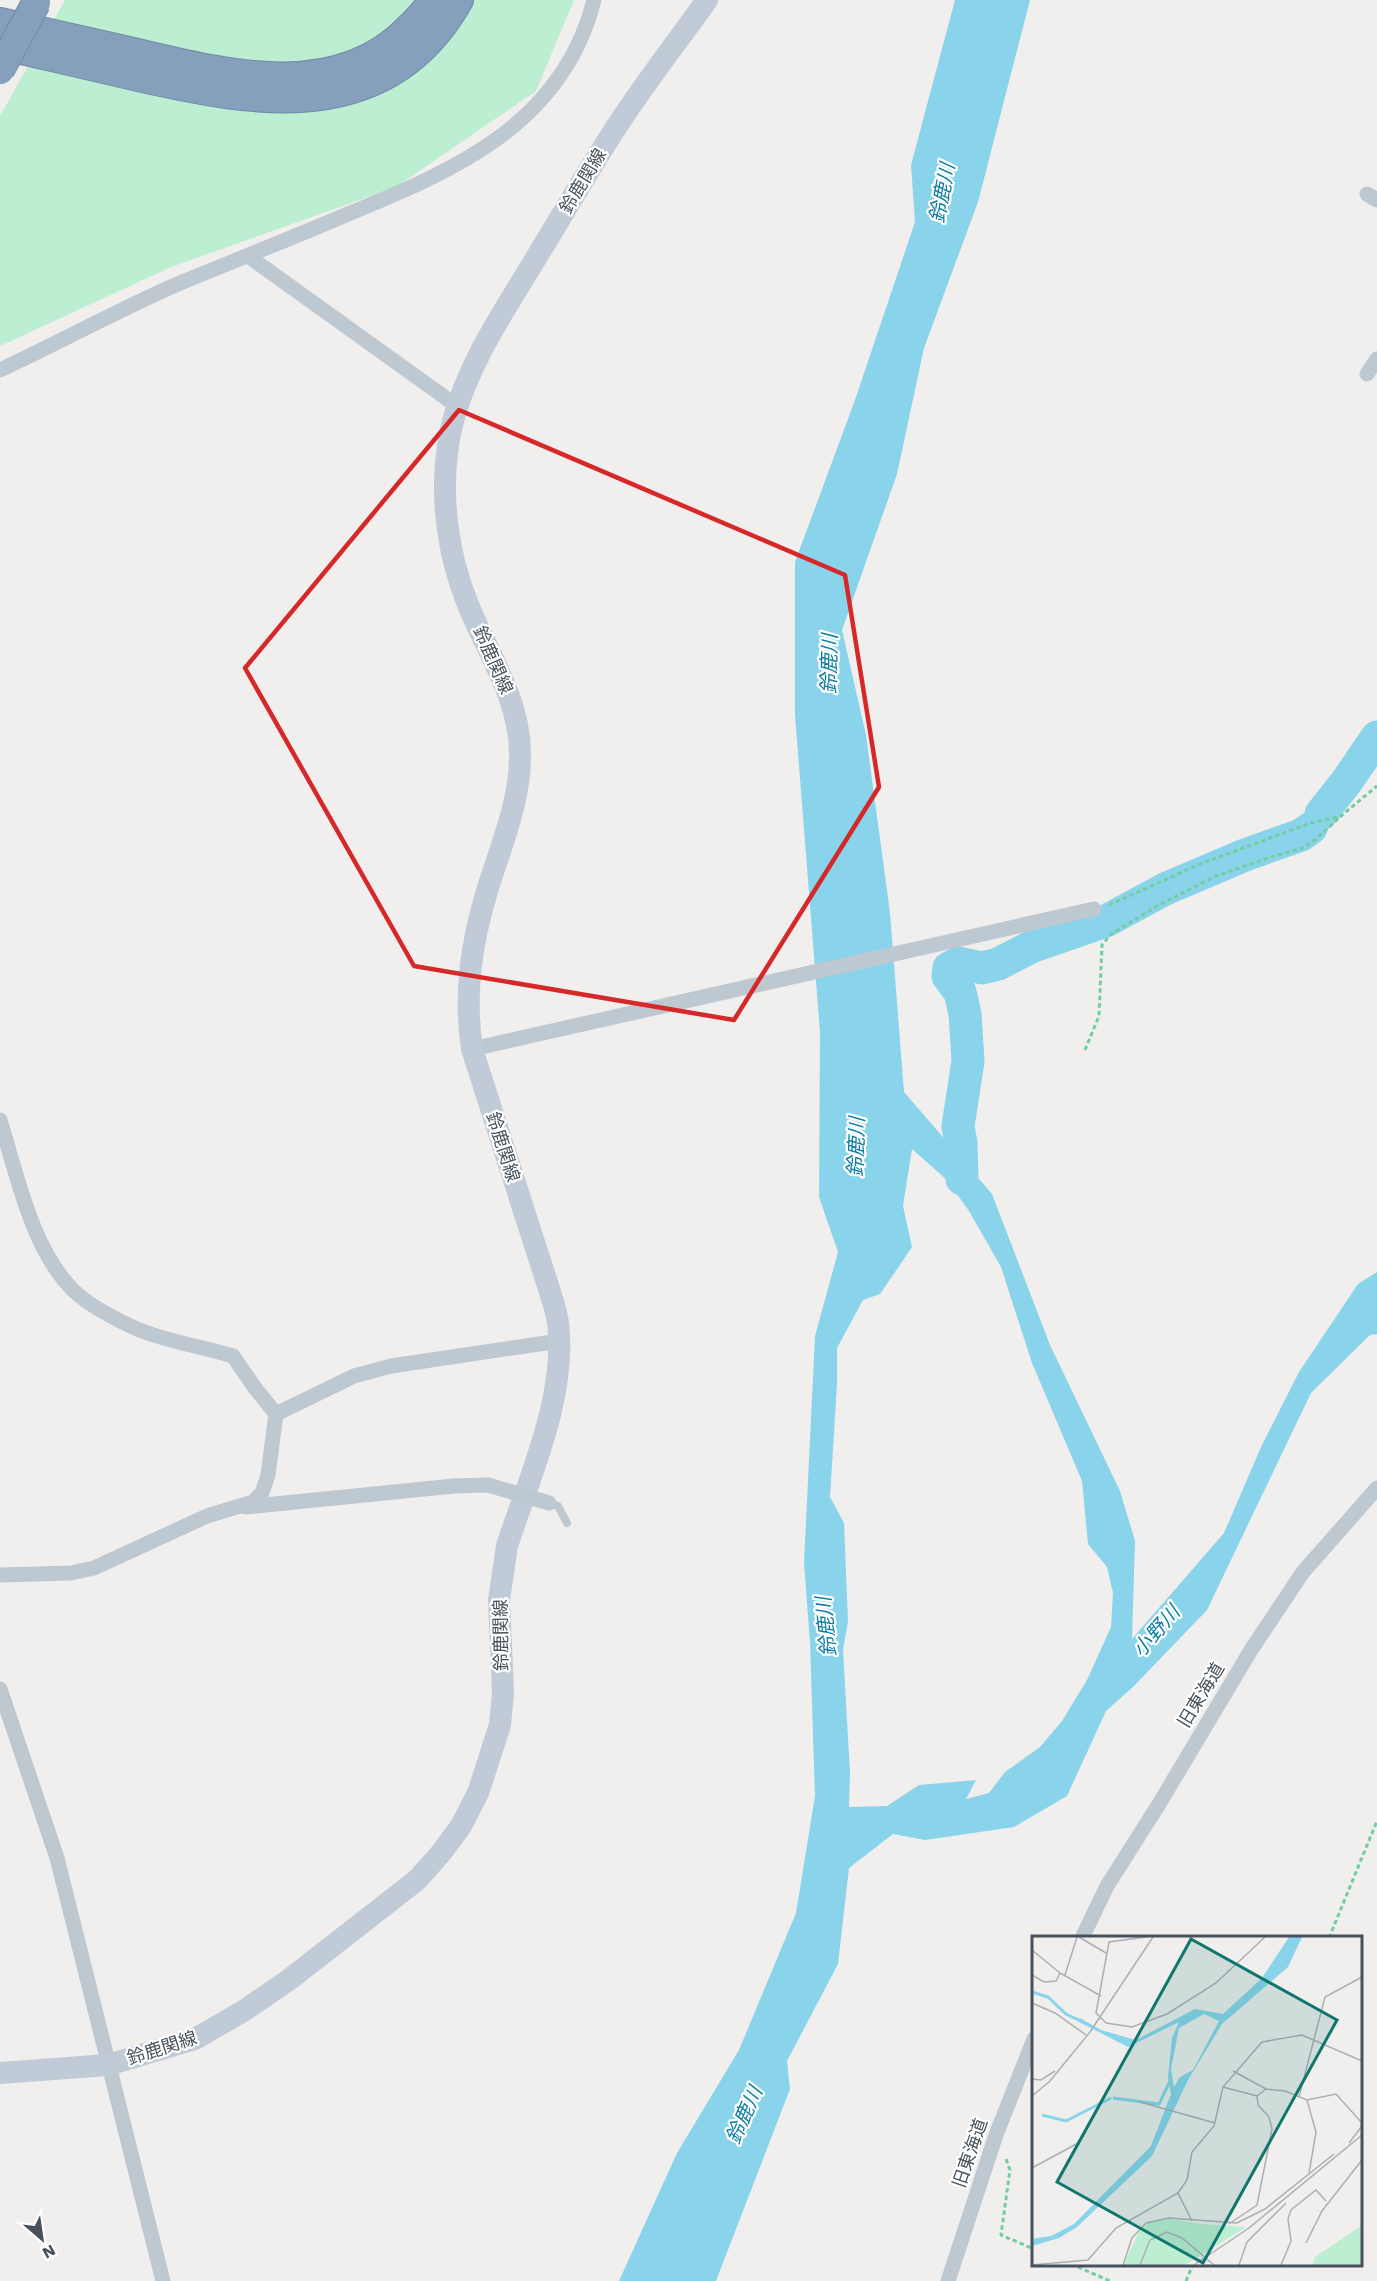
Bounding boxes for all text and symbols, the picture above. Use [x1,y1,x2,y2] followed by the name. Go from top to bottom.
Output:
[555,144,610,217] street label: 鈴鹿関線
[924,159,960,225] water label: 鈴鹿川
[469,623,518,697] street label: 鈴鹿関線
[816,632,842,694] water label: 鈴鹿川
[482,1109,525,1184] street label: 鈴鹿関線
[843,1115,869,1177] water label: 鈴鹿川
[811,1594,841,1658] water label: 鈴鹿川
[489,1599,512,1671] street label: 鈴鹿関線
[1127,1599,1186,1662] water label: 小野川
[1173,1658,1228,1731] street label: 旧東海道
[1032,1936,1362,2266] inset map
[124,2026,199,2069] street label: 鈴鹿関線
[721,2081,768,2147] water label: 鈴鹿川
[948,2115,991,2190] street label: 旧東海道
[12,2209,72,2269] north arrow
[39,2240,59,2263] text: N

